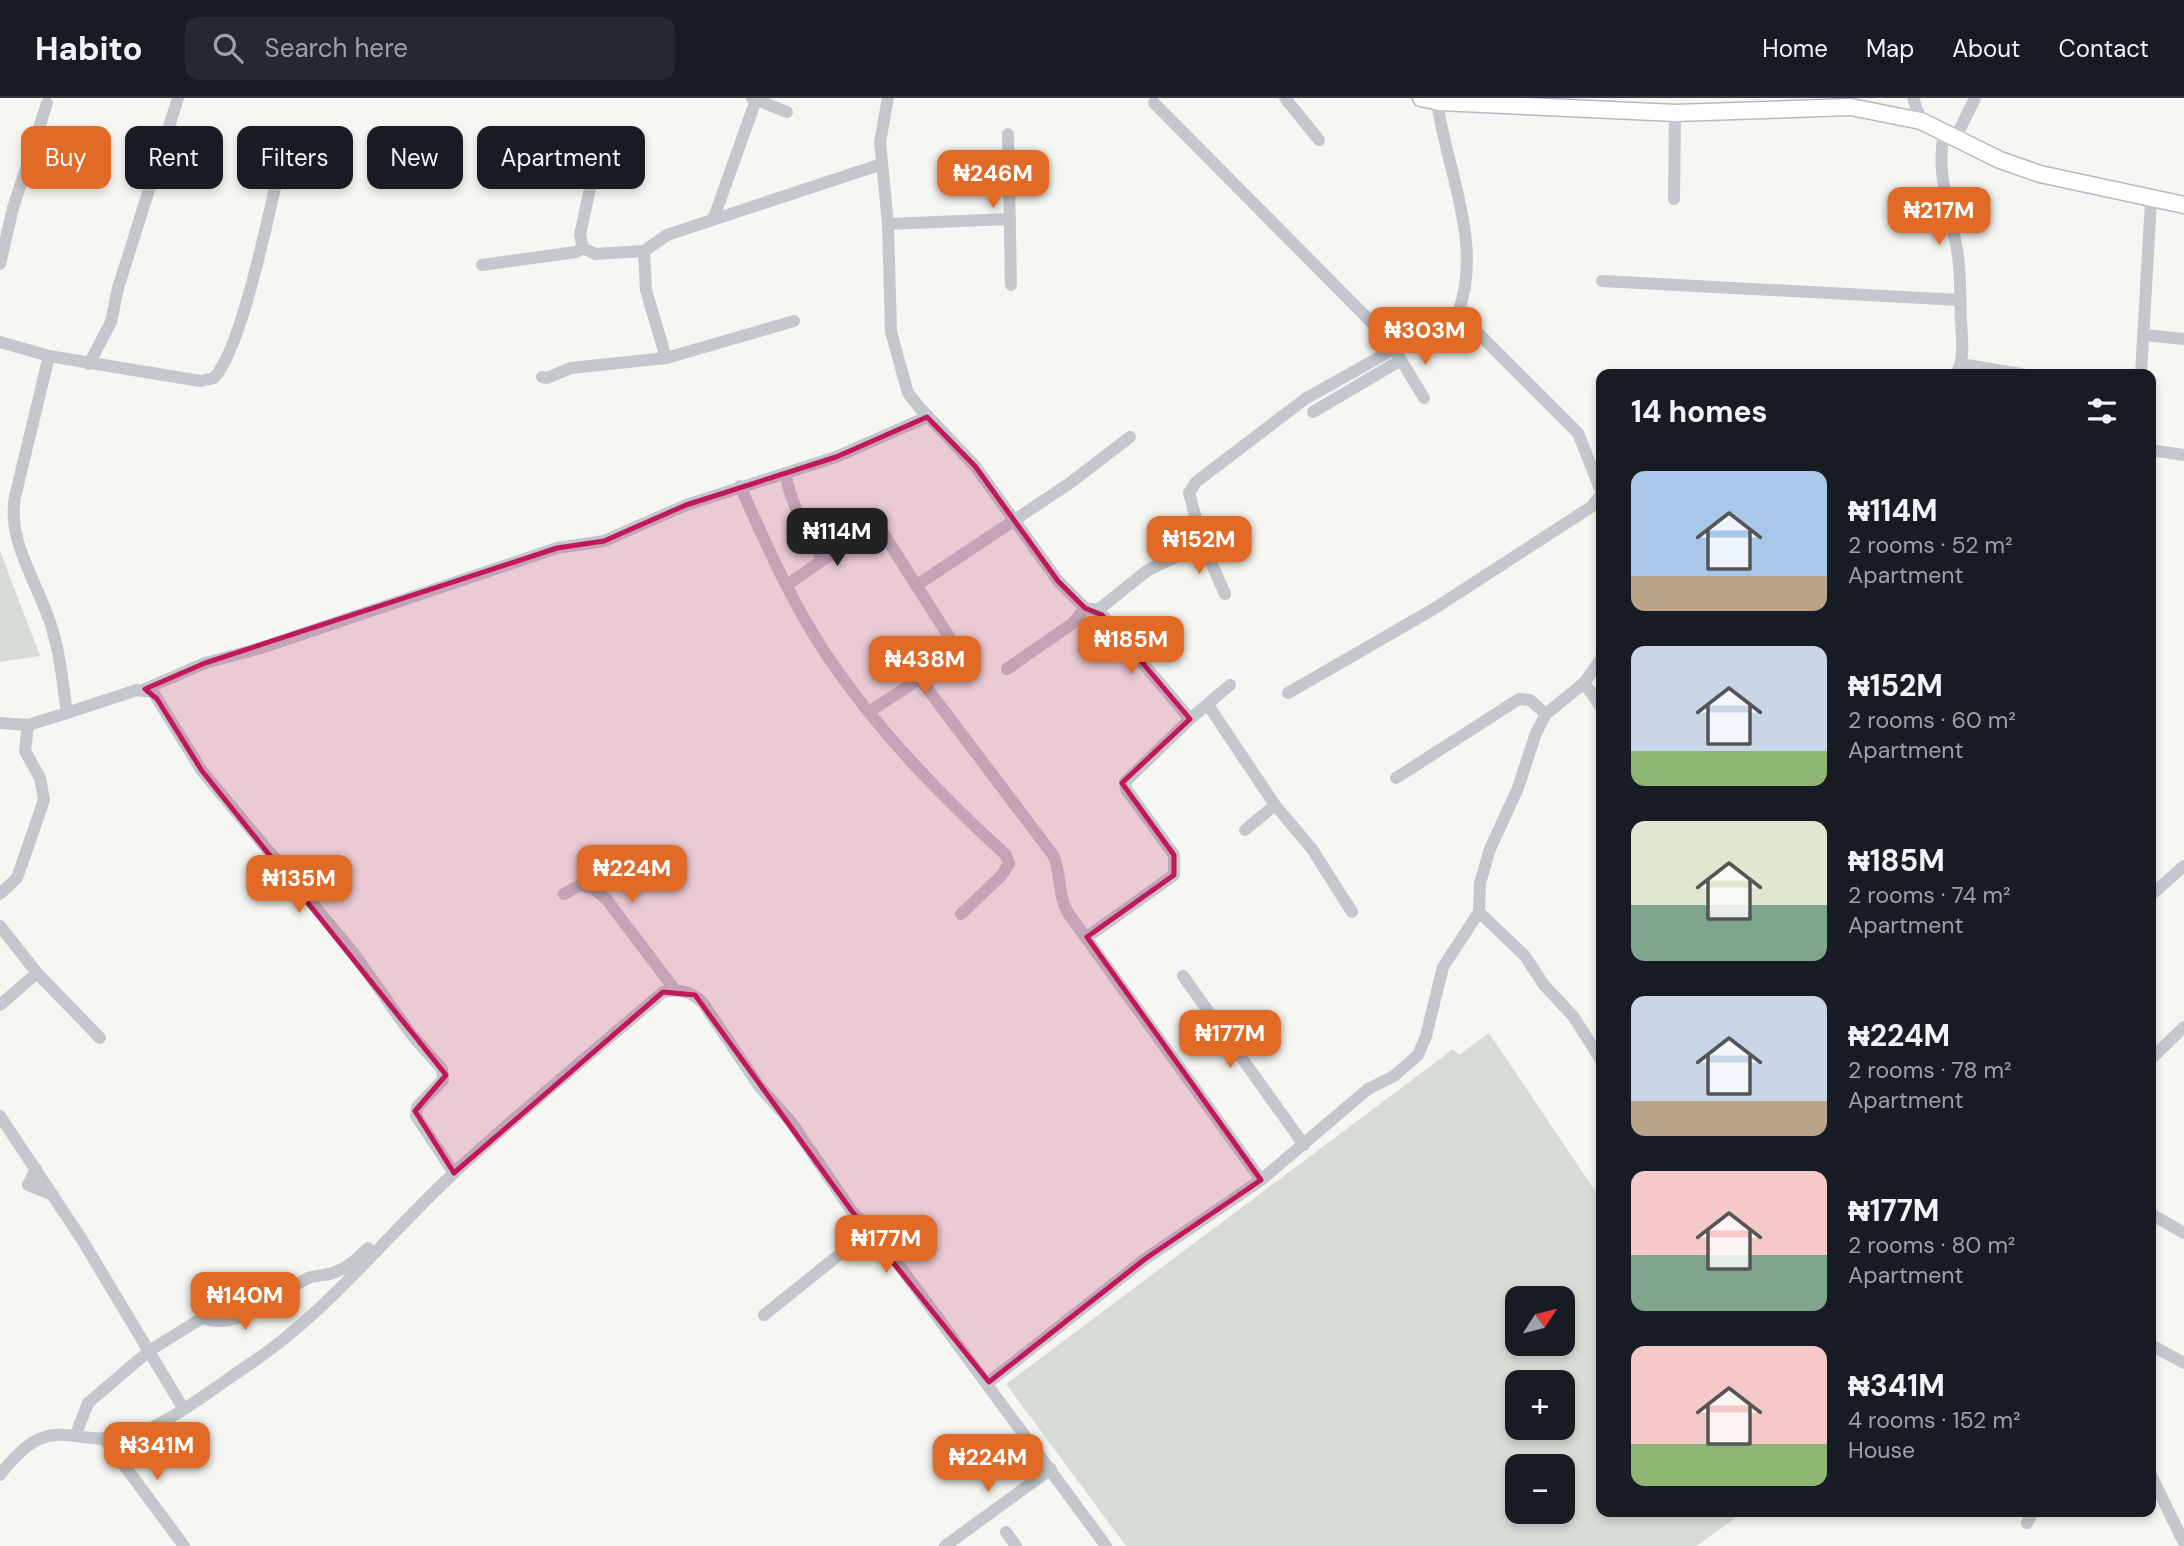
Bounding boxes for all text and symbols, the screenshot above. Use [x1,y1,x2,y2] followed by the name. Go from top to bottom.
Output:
[185,17,675,80] search box
[35,27,143,70] text: Habito
[209,29,247,67] icon: search
[265,31,408,65] text: Search here
[1762,33,1828,64] text: Home
[1866,33,1914,64] text: Map
[1952,33,2021,64] text: About
[2059,33,2149,64] text: Contact
[21,126,111,189] chip: Buy
[125,126,223,189] chip: Rent
[237,126,353,189] chip: Filters
[367,126,463,189] chip: New
[477,126,645,189] chip: Apartment
[944,150,1042,210] pin: ₦246M
[953,158,1033,188] text: ₦246M
[1890,188,1988,247] pin: ₦217M
[1904,195,1974,225] text: ₦217M
[1376,308,1474,367] pin: ₦303M
[1385,315,1465,345] text: ₦303M
[1631,392,1768,431] text: 14 homes
[2083,392,2121,430] icon: filters
[1848,491,1938,530] text: ₦114M
[1687,499,1771,583] icon: home
[788,508,886,568] pin: ₦114M
[803,516,871,546] text: ₦114M
[1150,517,1248,576] pin: ₦152M
[1163,524,1235,554] text: ₦152M
[1848,530,2013,560] text: 2 rooms · 52 m²
[1848,560,1963,590] text: Apartment
[1082,616,1180,676] pin: ₦185M
[1094,624,1168,654] text: ₦185M
[876,636,974,696] pin: ₦438M
[885,644,965,674] text: ₦438M
[1848,666,1943,705] text: ₦152M
[1687,674,1771,758] icon: home
[1848,705,2016,735] text: 2 rooms · 60 m²
[1848,735,1963,765] text: Apartment
[1848,841,1945,880] text: ₦185M
[583,846,681,905] pin: ₦224M
[1687,849,1771,933] icon: home
[593,853,671,883] text: ₦224M
[250,856,348,915] pin: ₦135M
[262,863,336,893] text: ₦135M
[1848,880,2011,910] text: 2 rooms · 74 m²
[1848,910,1963,940] text: Apartment
[1181,1010,1279,1070] pin: ₦177M
[1848,1016,1950,1055] text: ₦224M
[1195,1018,1265,1048] text: ₦177M
[1687,1024,1771,1108] icon: home
[1848,1055,2012,1085] text: 2 rooms · 78 m²
[1848,1085,1963,1115] text: Apartment
[1848,1191,1939,1230] text: ₦177M
[1687,1199,1771,1283] icon: home
[837,1216,935,1275] pin: ₦177M
[851,1223,921,1253] text: ₦177M
[1848,1230,2015,1260] text: 2 rooms · 80 m²
[1848,1260,1963,1290] text: Apartment
[196,1272,294,1332] pin: ₦140M
[207,1280,283,1310] text: ₦140M
[1505,1286,1575,1356] north arrow
[1505,1286,1575,1524] map controls
[1848,1366,1945,1405] text: ₦341M
[1505,1370,1575,1440] button: +
[1687,1374,1771,1458] icon: home
[1848,1405,2021,1435] text: 4 rooms · 152 m²
[108,1422,206,1482] pin: ₦341M
[120,1430,194,1460] text: ₦341M
[939,1434,1037,1494] pin: ₦224M
[1848,1435,1915,1465] text: House
[949,1442,1027,1472] text: ₦224M
[1505,1454,1575,1524] button: −

